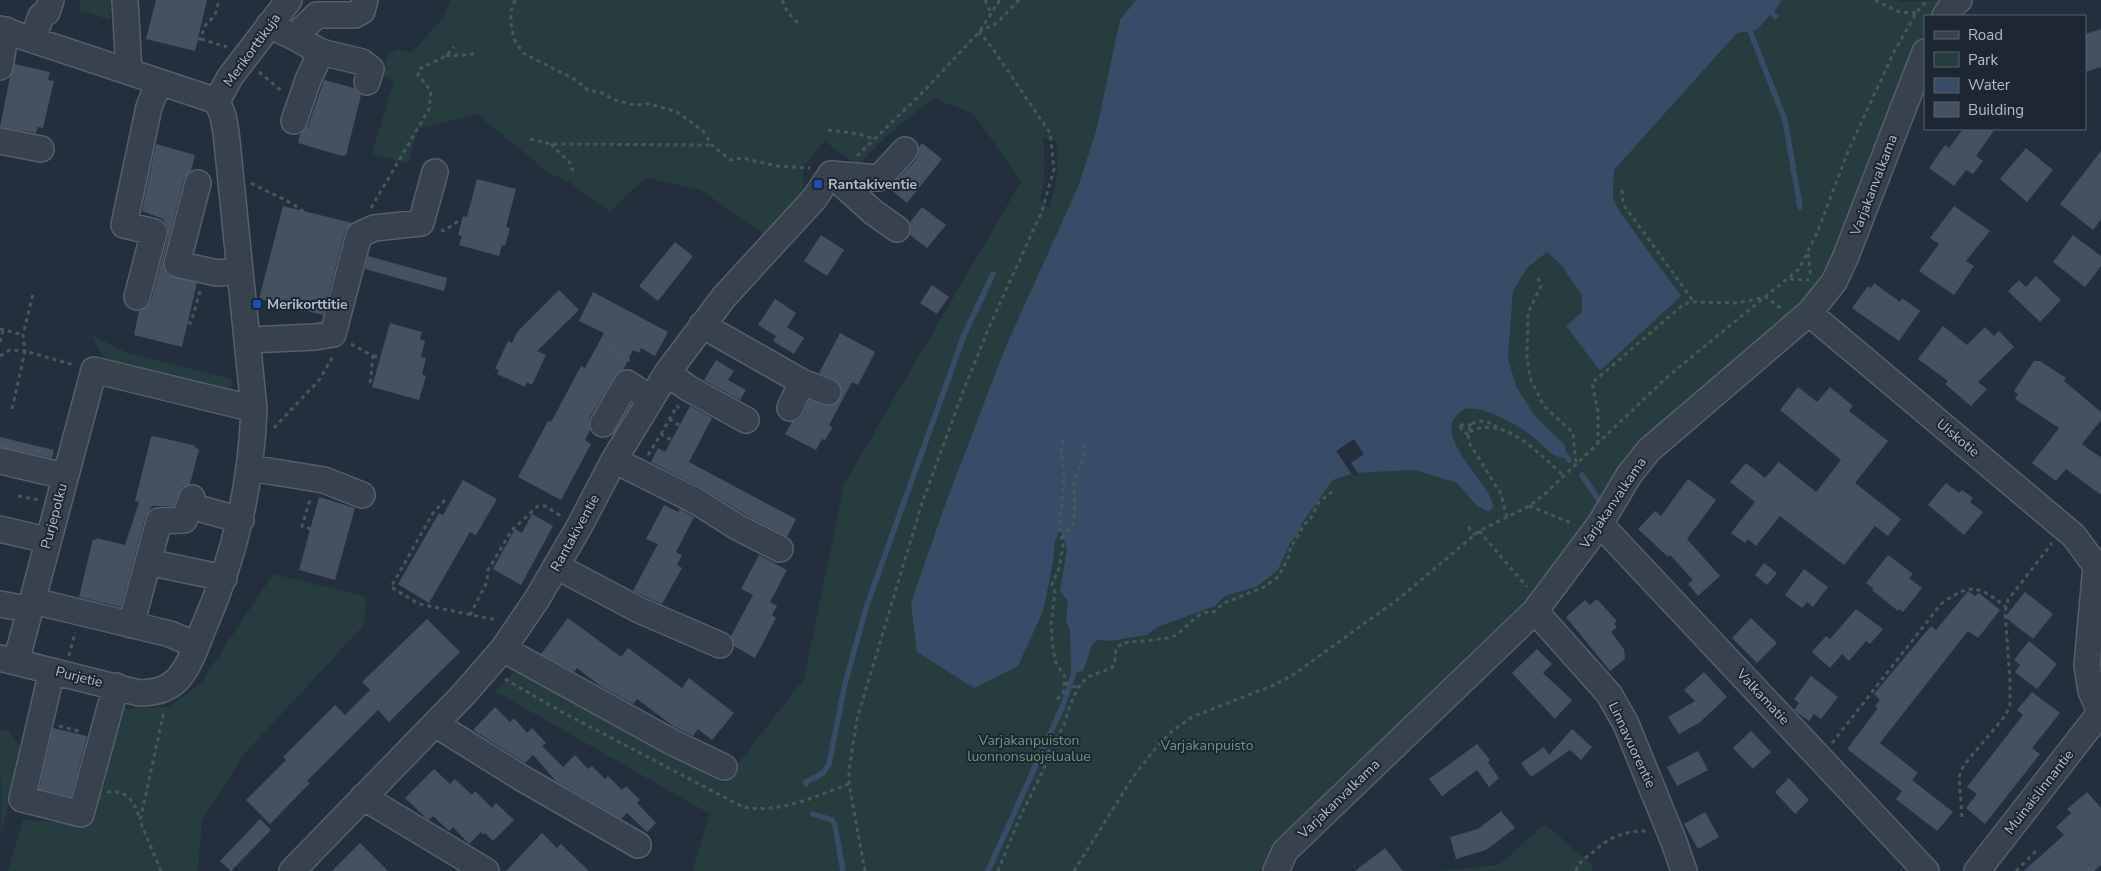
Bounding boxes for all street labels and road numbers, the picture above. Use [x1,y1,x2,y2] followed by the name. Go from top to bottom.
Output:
[219,10,285,90] street label: Merikorttikuja
[1846,132,1902,239] street label: Varjakanvalkama
[1933,415,1983,461] street label: Uiskotie
[1575,453,1651,553] street label: Varjakanvalkama
[36,481,72,551] street label: Purjepolku
[546,491,604,575] street label: Rantakiventie
[53,662,105,692] street label: Purjetie
[1732,664,1794,729] street label: Valkamatie
[1604,699,1660,791] street label: Linnavuorentie
[2000,746,2078,838] street label: Muinaislinnantie
[1293,755,1384,844] street label: Varjakanvalkama

